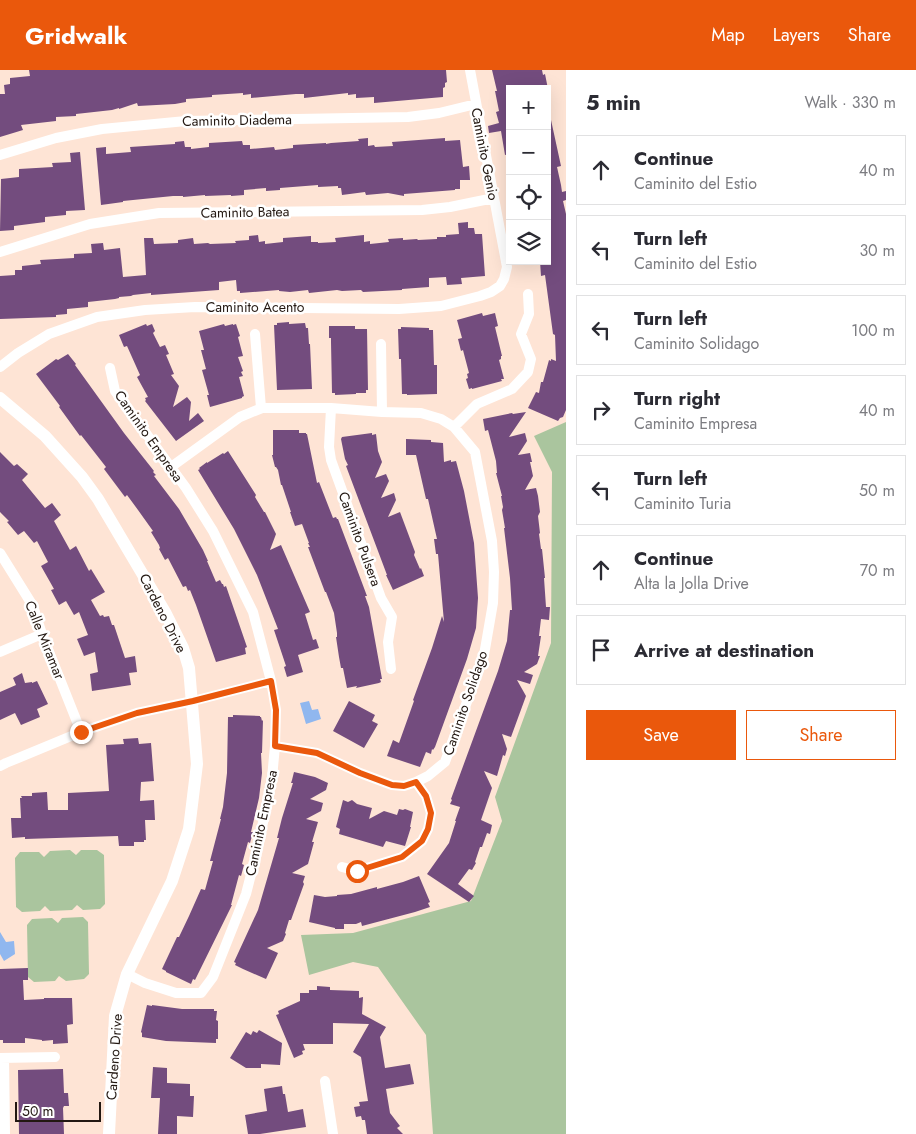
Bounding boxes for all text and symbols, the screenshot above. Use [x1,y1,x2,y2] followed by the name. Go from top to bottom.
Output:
[25,18,127,53] text: Gridwalk
[711,22,745,48] text: Map
[773,22,820,48] text: Layers
[848,22,891,48] text: Share
[506,85,551,265] map controls
[506,85,551,130] button: +
[586,88,641,118] text: 5 min
[805,91,896,114] text: Walk · 330 m
[466,106,504,202] street label: Caminito Genio
[182,109,292,131] street label: Caminito Diadema
[506,130,551,175] button: −
[634,145,713,172] text: Continue
[587,156,615,184] icon: ahead
[859,159,895,182] text: 40 m
[634,172,757,195] text: Caminito del Estio
[506,175,551,220] button: locate
[200,201,290,223] street label: Caminito Batea
[506,220,551,265] button: layers
[634,225,707,252] text: Turn left
[587,236,615,264] icon: left
[859,239,895,262] text: 30 m
[634,252,757,275] text: Caminito del Estio
[206,297,305,317] street label: Caminito Acento
[634,305,707,332] text: Turn left
[587,316,615,344] icon: left
[851,319,895,342] text: 100 m
[634,332,759,355] text: Caminito Solidago
[634,385,720,412] text: Turn right
[110,386,188,486] street label: Caminito Empresa
[587,396,615,424] icon: right
[859,399,895,422] text: 40 m
[634,412,757,435] text: Caminito Empresa
[634,465,707,492] text: Turn left
[587,476,615,504] icon: left
[859,479,895,502] text: 50 m
[334,489,386,589] street label: Caminito Pulsera
[634,492,731,515] text: Caminito Turia
[634,545,713,572] text: Continue
[587,556,615,584] icon: ahead
[860,559,895,582] text: 70 m
[134,570,192,656] street label: Cardeno Drive
[634,572,749,595] text: Alta la Jolla Drive
[20,598,70,682] street label: Calle Miramar
[587,636,615,664] icon: arrive
[634,637,814,664] text: Arrive at destination
[438,648,492,758] street label: Caminito Solidago
[586,710,736,760] button: Save
[746,710,896,760] button: Share
[70,721,93,744] route end
[240,768,282,878] street label: Caminito Empresa
[346,860,369,883] route start
[101,1013,127,1101] street label: Cardeno Drive
[15,1099,101,1122] scale bar
[22,1101,53,1121] text: 50 m

